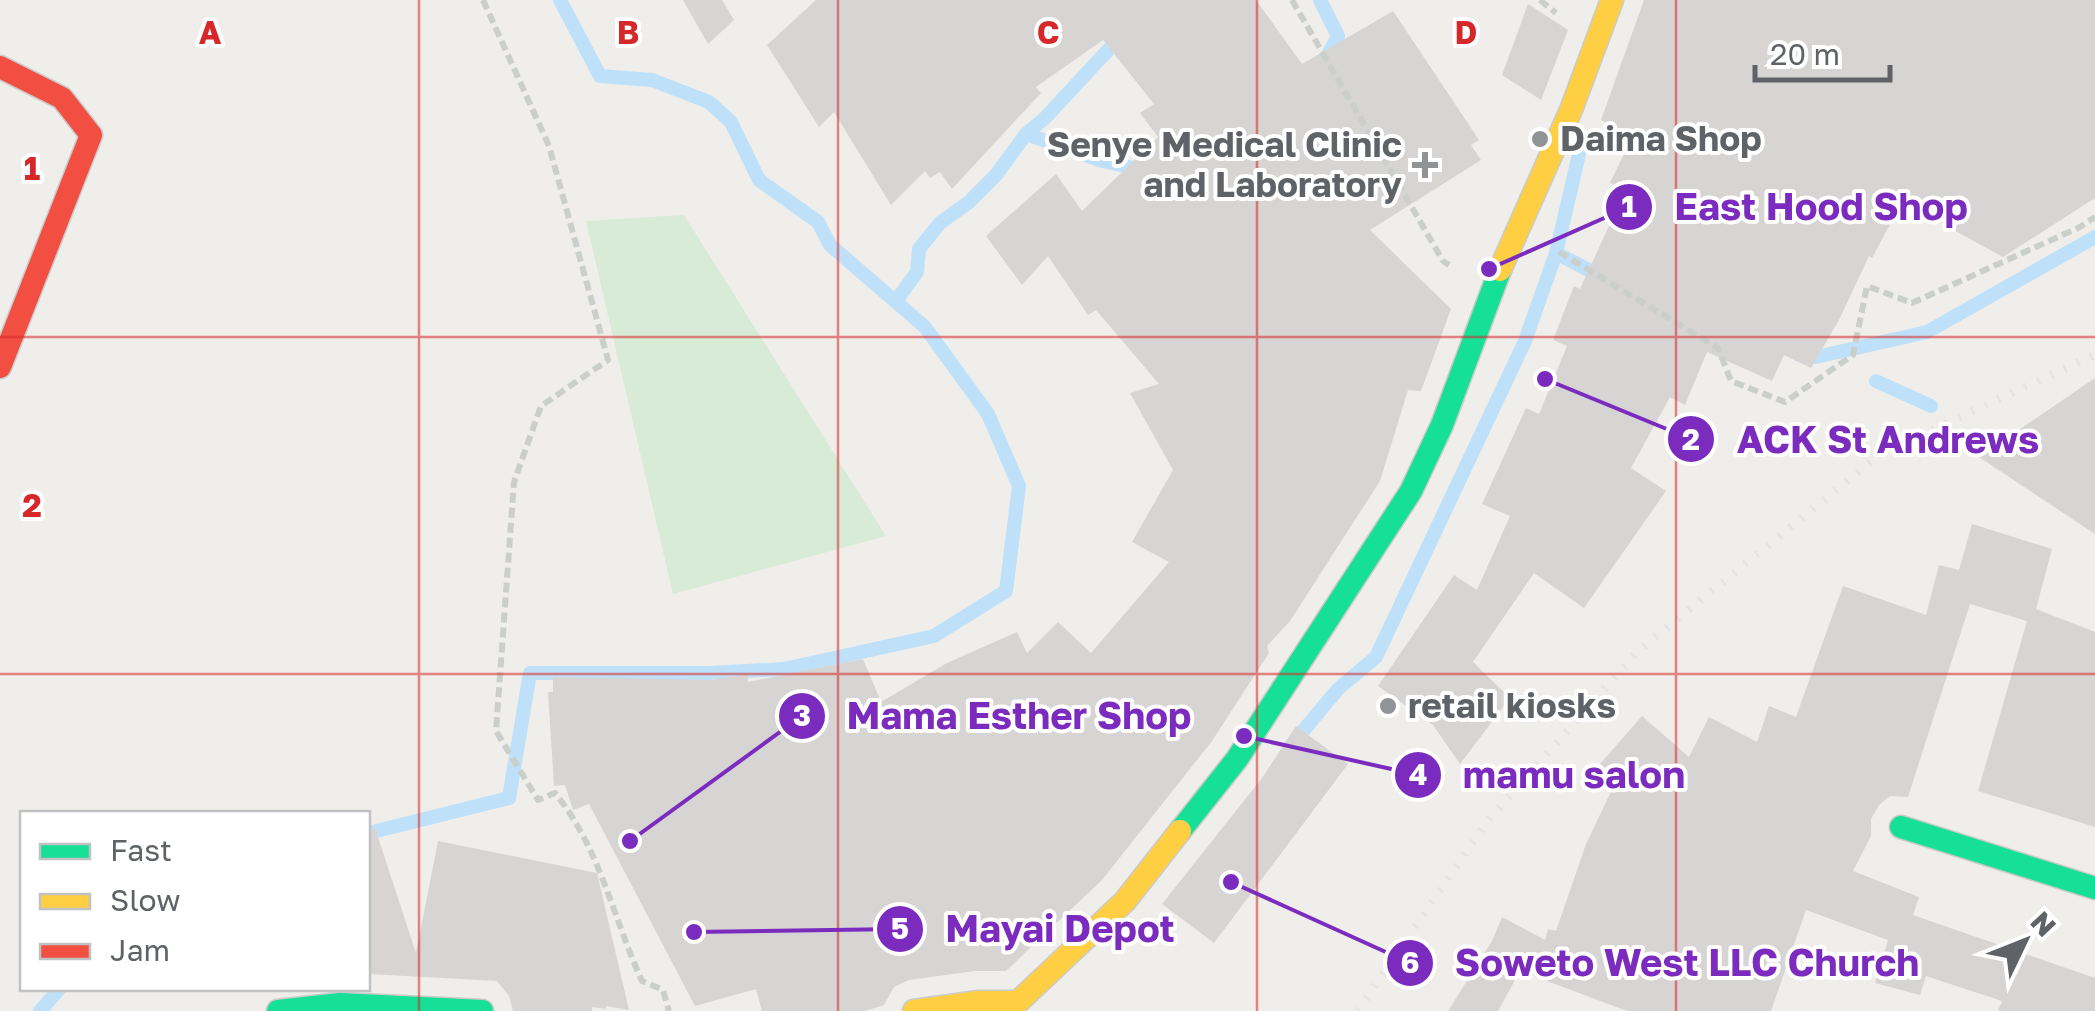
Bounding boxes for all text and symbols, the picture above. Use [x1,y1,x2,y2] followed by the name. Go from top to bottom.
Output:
[199,13,222,51] text: A
[617,13,639,51] text: B
[1037,13,1059,51] text: C
[1455,13,1477,51] text: D
[1755,20,1890,82] scale bar
[1770,36,1840,72] text: 20 m
[1560,117,1762,159] place label: Daima Shop
[1047,123,1402,205] place label: Senye Medical Clinic and Laboratory
[1529,128,1551,150] marker: Daima Shop
[24,149,40,187] text: 1
[1412,152,1438,178] marker: Senye Medical Clinic and Laboratory
[1604,173,1988,241] callout: East Hood Shop
[1674,183,1968,228] text: East Hood Shop
[1621,188,1637,224] text: 1
[1666,405,2059,473] callout: ACK St Andrews
[1737,416,2039,461] text: ACK St Andrews
[1682,421,1700,457] text: 2
[22,486,42,524] text: 2
[777,682,1212,750] callout: Mama Esther Shop
[1408,684,1616,726] place label: retail kiosks
[846,692,1192,737] text: Mama Esther Shop
[1377,695,1399,717] marker: retail kiosks
[793,697,811,733] text: 3
[1393,741,1705,809] callout: mamu salon
[1463,751,1685,796] text: mamu salon
[1409,756,1427,792] text: 4
[20,811,370,991] legend
[110,832,172,868] text: Fast
[110,882,181,918] text: Slow
[1975,891,2075,991] north arrow
[875,895,1195,963] callout: Mayai Depot
[945,905,1175,951] text: Mayai Depot
[2024,905,2063,943] text: N
[891,910,909,946] text: 5
[1385,929,1939,997] callout: Soweto West LLC Church
[110,932,170,968] text: Jam
[1455,939,1919,984] text: Soweto West LLC Church
[1400,944,1420,980] text: 6

